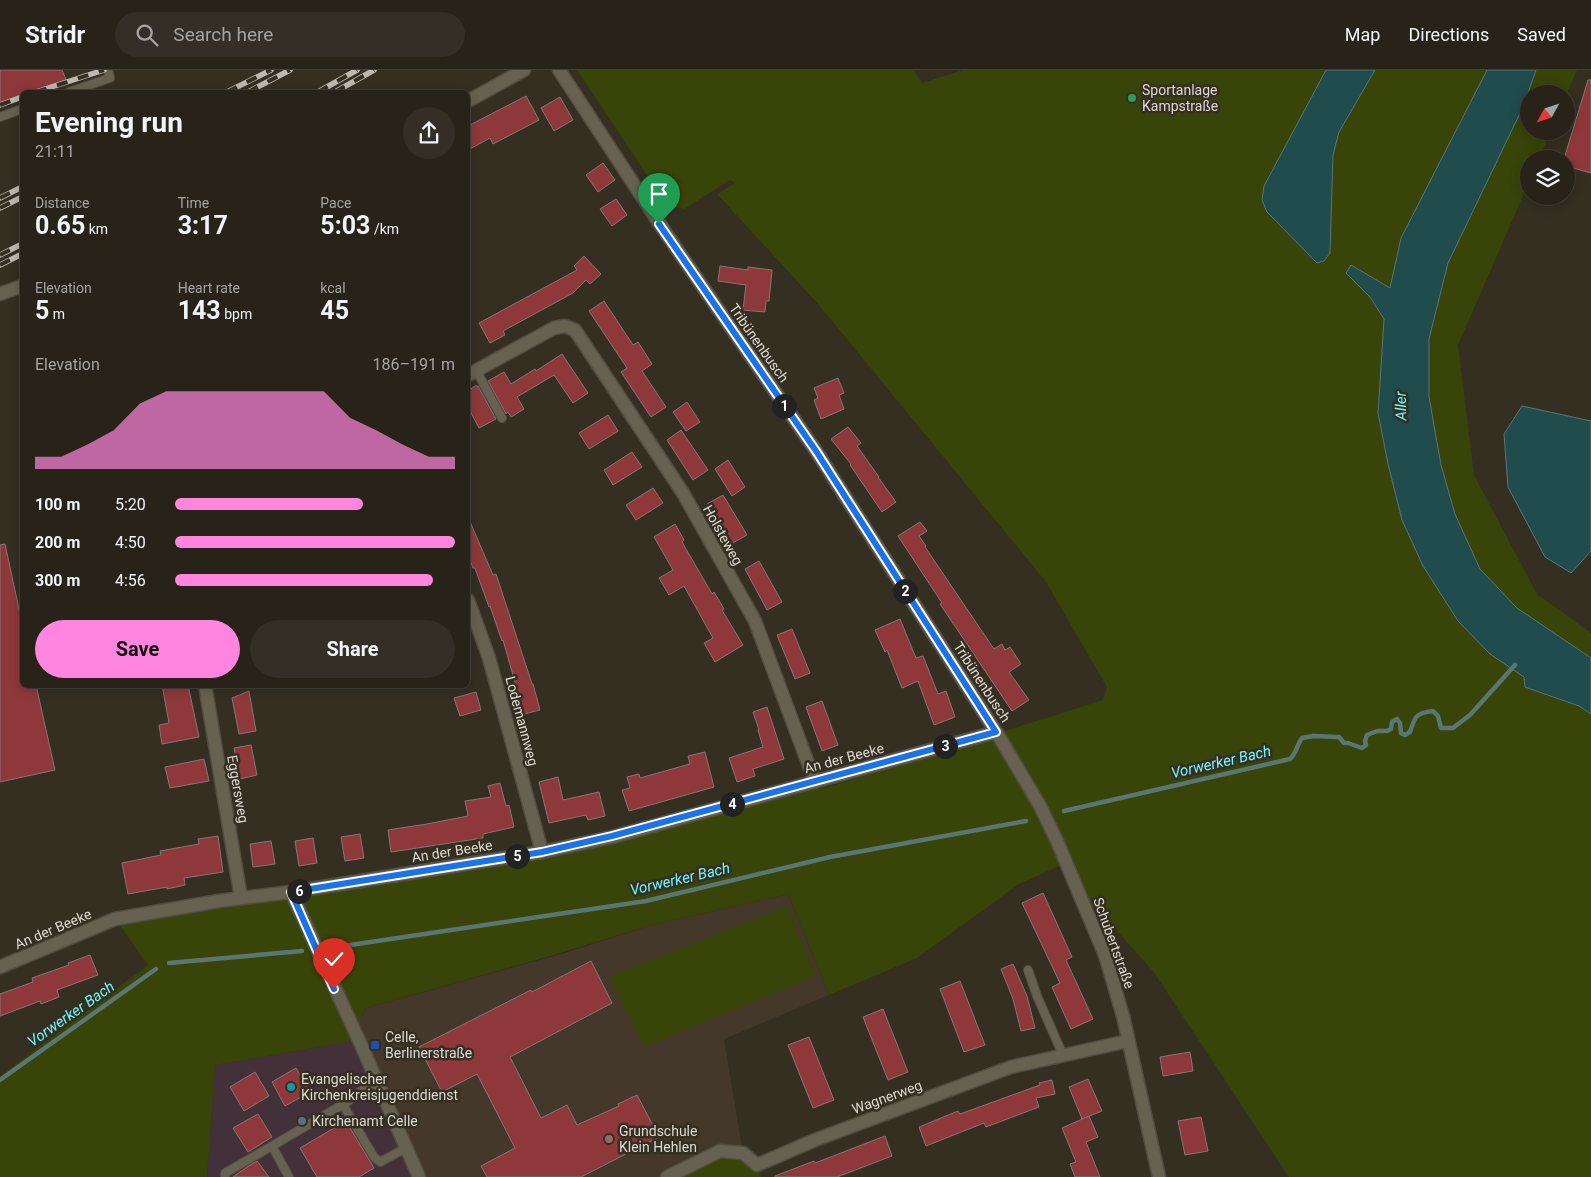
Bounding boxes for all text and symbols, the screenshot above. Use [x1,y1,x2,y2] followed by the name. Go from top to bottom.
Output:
[115,12,465,57] search box
[25,21,85,49] text: Stridr
[133,21,161,49] icon: search
[173,23,273,46] text: Search here
[1345,24,1380,45] text: Map
[1408,24,1489,45] text: Directions
[1517,24,1566,45] text: Saved
[1142,82,1218,114] place label: Sportanlage Kampstraße
[1520,85,1575,140] north arrow
[1520,85,1575,205] map controls
[1126,92,1138,104] marker: Sportanlage Kampstraße
[35,106,183,139] text: Evening run
[403,107,455,159] button: share
[35,142,75,161] text: 21:11
[1520,150,1575,205] button: layers
[638,173,680,224] pin
[645,180,673,208] icon: arrive
[35,195,90,211] text: Distance
[178,195,209,211] text: Time
[320,195,351,211] text: Pace
[35,211,85,240] text: 0.65
[178,211,228,240] text: 3:17
[320,211,370,240] text: 5:03
[85,221,108,237] text: km
[370,221,399,237] text: /km
[35,280,92,296] text: Elevation
[178,280,240,296] text: Heart rate
[320,280,346,296] text: kcal
[35,296,49,325] text: 5
[178,296,221,325] text: 143
[320,296,349,325] text: 45
[726,301,792,385] street label: Tribünenbusch
[49,306,65,322] text: m
[221,306,252,322] text: bpm
[35,355,100,374] text: Elevation
[373,355,455,374] text: 186–191 m
[1392,390,1410,422] water label: Aller
[772,394,796,418] pin: 1
[780,398,789,414] text: 1
[35,495,80,514] text: 100 m
[115,495,146,514] text: 5:20
[700,502,746,568] street label: Holsteweg
[35,533,80,552] text: 200 m
[115,533,146,552] text: 4:50
[35,571,80,590] text: 300 m
[115,571,146,590] text: 4:56
[892,578,918,604] pin: 2
[901,583,910,599] text: 2
[35,620,240,678] button: Save
[250,620,455,678] button: Share
[950,639,1014,725] street label: Tribünenbusch
[502,674,542,768] street label: Lodemannweg
[932,734,958,758] pin: 3
[941,738,950,754] text: 3
[802,740,886,776] street label: An der Beeke
[1169,742,1273,782] water label: Vorwerker Bach
[224,754,252,824] street label: Eggersweg
[720,792,744,816] pin: 4
[728,796,737,812] text: 4
[410,837,494,865] street label: An der Beeke
[504,844,530,868] pin: 5
[513,848,522,864] text: 5
[628,859,732,899] water label: Vorwerker Bach
[286,878,312,904] pin: 6
[295,883,304,899] text: 6
[1090,895,1138,991] street label: Schubertstraße
[12,906,94,952] street label: An der Beeke
[313,938,355,989] pin
[320,945,348,973] icon: check
[24,977,118,1051] water label: Vorwerker Bach
[385,1029,472,1061] place label: Celle, Berlinerstraße
[369,1039,381,1051] marker: Celle, Berlinerstraße
[301,1071,458,1103] place label: Evangelischer Kirchenkreisjugenddienst
[850,1077,924,1117] street label: Wagnerweg
[285,1081,297,1093] marker: Evangelischer Kirchenkreisjugenddienst
[312,1113,418,1129] place label: Kirchenamt Celle
[296,1115,308,1127] marker: Kirchenamt Celle
[619,1123,697,1155] place label: Grundschule Klein Hehlen
[603,1133,615,1145] marker: Grundschule Klein Hehlen

